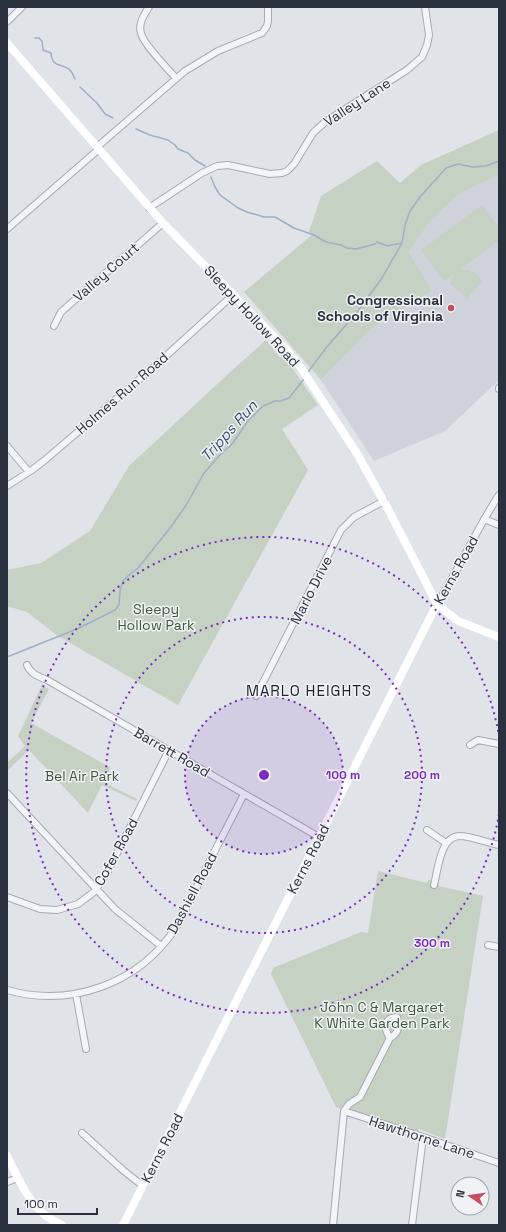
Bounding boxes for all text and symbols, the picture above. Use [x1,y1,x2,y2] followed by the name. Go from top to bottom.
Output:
[320,74,394,130] street label: Valley Lane
[69,238,143,306] street label: Valley Court
[200,262,304,370] street label: Sleepy Hollow Road
[317,291,443,325] place label: Congressional Schools of Virginia
[446,303,456,313] marker: Congressional Schools of Virginia
[72,348,172,438] street label: Holmes Run Road
[196,395,262,465] water label: Tripps Run
[430,533,482,607] street label: Kerns Road
[286,553,336,627] street label: Marlo Drive
[117,600,195,634] park label: Sleepy Hollow Park
[246,681,372,700] district label: MARLO HEIGHTS
[131,723,213,781] street label: Barrett Road
[45,767,120,785] park label: Bel Air Park
[326,767,360,783] text: 100 m
[404,767,440,783] text: 200 m
[257,768,271,782] centre of rings
[90,815,142,889] street label: Cofer Road
[283,821,333,897] street label: Kerns Road
[163,849,221,937] street label: Dashiell Road
[414,935,450,951] text: 300 m
[314,998,450,1032] park label: John C & Margaret K White Garden Park
[137,1110,187,1186] street label: Kerns Road
[367,1111,477,1163] street label: Hawthorne Lane
[450,1176,490,1216] north arrow
[453,1189,468,1199] text: N
[18,1190,97,1216] scale bar
[24,1196,58,1212] text: 100 m

